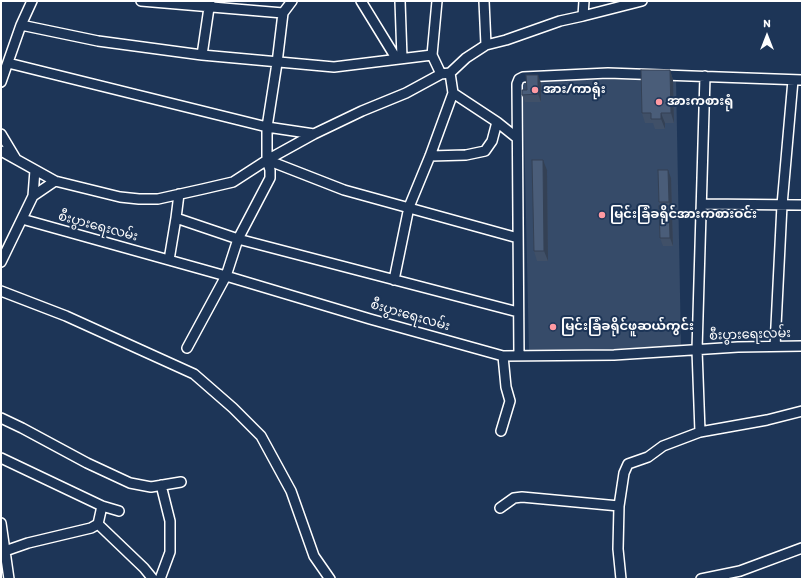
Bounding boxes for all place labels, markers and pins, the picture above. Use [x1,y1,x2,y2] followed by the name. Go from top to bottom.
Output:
[543,82,606,98] place label: အား/ကာရုံး
[530,85,540,95] marker: အား/ကာရုံး
[667,94,733,110] place label: အားကစားရုံ
[654,97,664,107] marker: အားကစားရုံ
[610,207,757,223] place label: မြင်းခြံခရိုင်အားကစားဝင်း
[597,210,607,220] marker: မြင်းခြံခရိုင်အားကစားဝင်း
[561,319,694,335] place label: မြင်းခြံခရိုင်ဖူဆယ်ကွင်း
[548,322,558,332] marker: မြင်းခြံခရိုင်ဖူဆယ်ကွင်း

